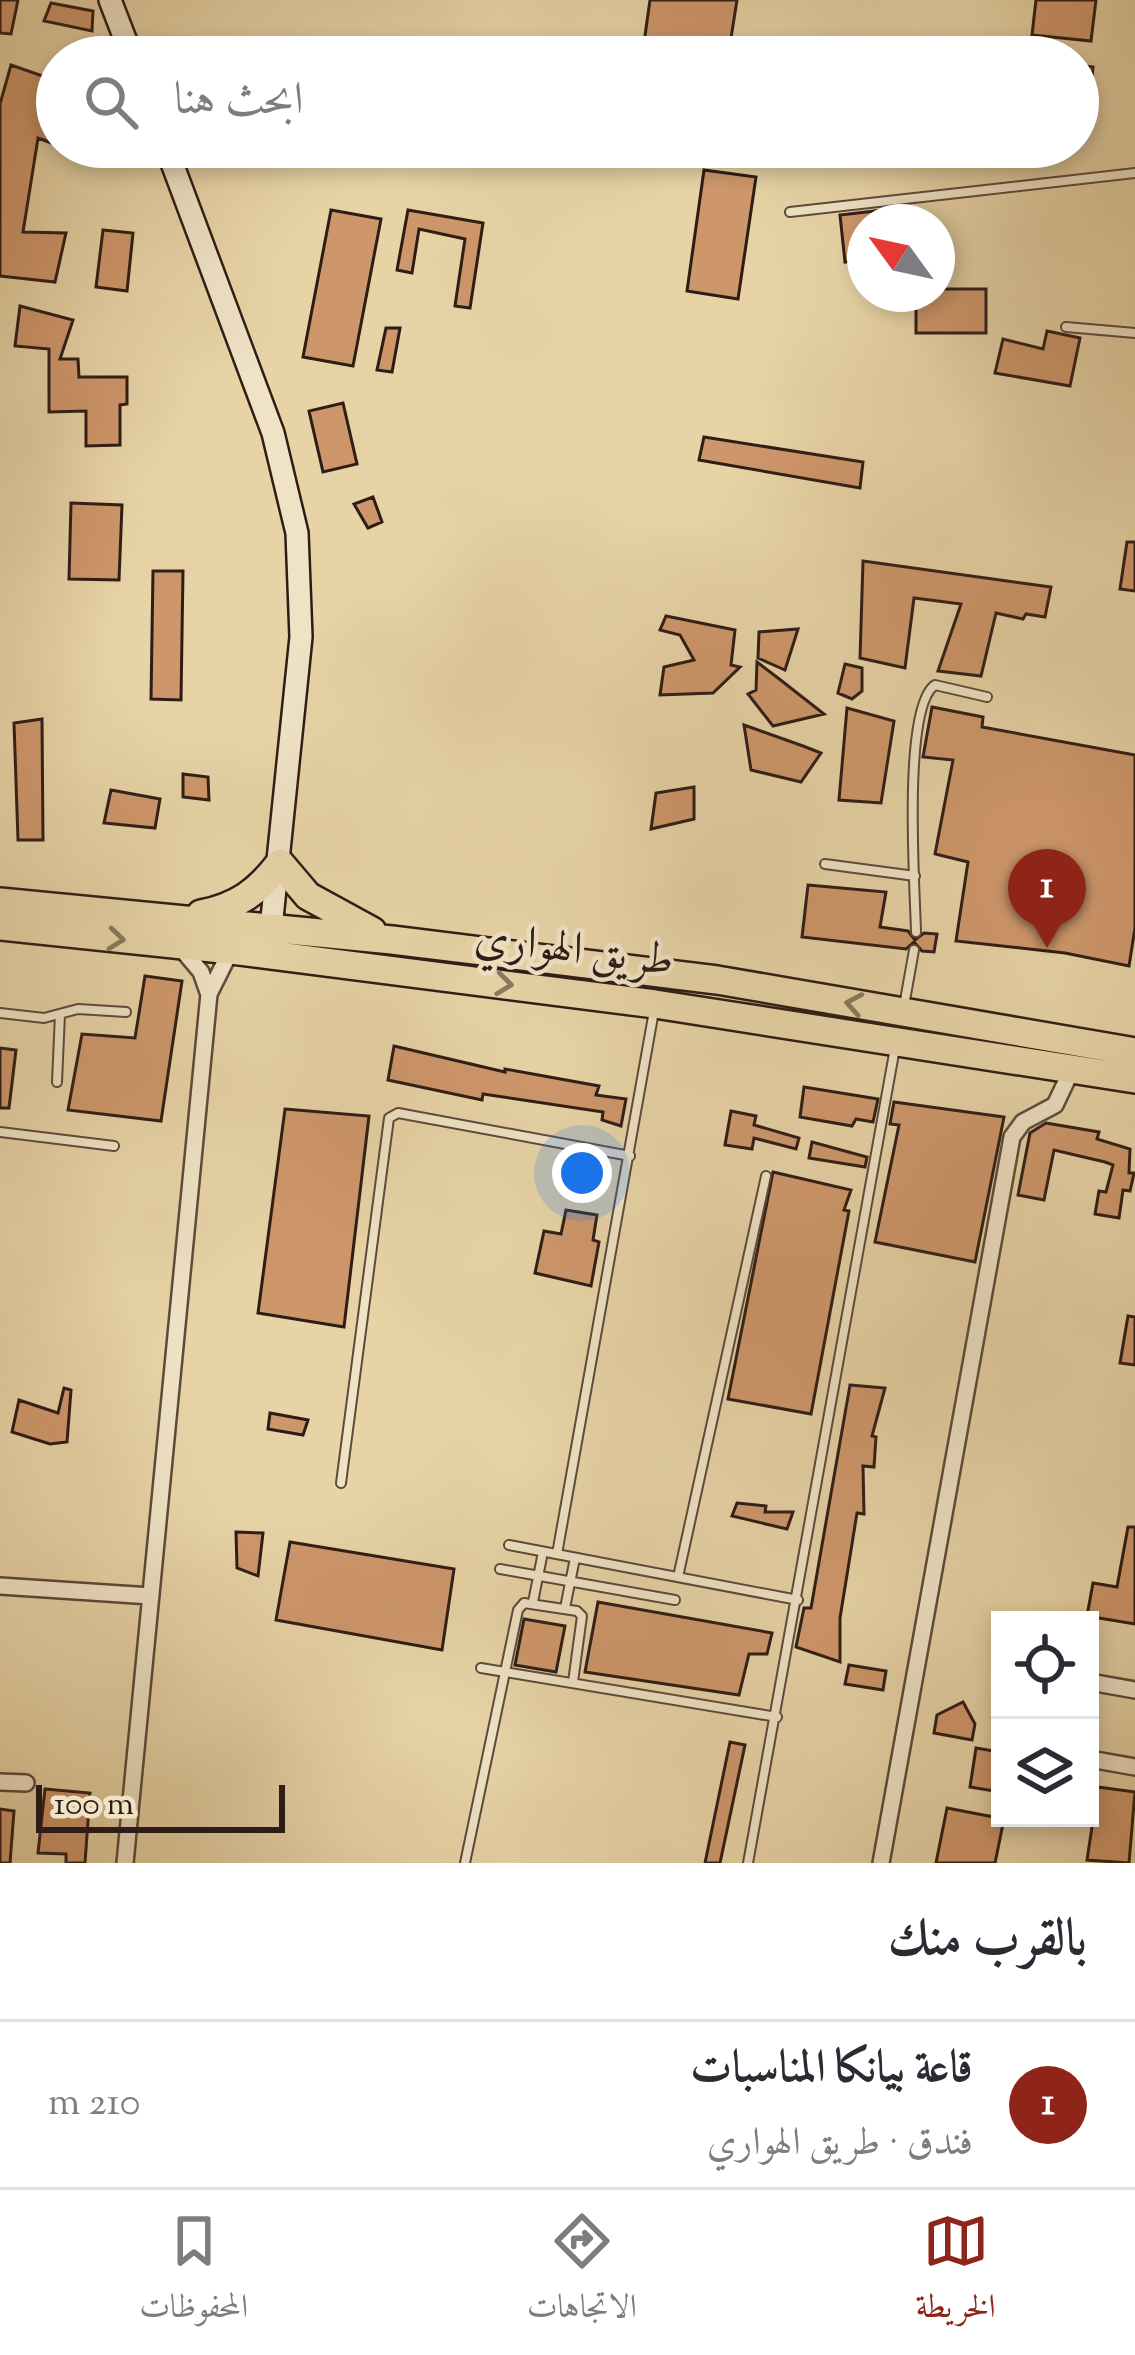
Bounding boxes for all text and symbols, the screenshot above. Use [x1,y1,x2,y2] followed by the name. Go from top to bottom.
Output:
[36,36,1099,168] search box
[78,69,144,135] icon: search
[174,70,304,135] text: ابحث هنا
[847,204,955,312] north arrow
[1008,849,1086,948] pin: 1
[471,908,677,996] street label: طريق الهواري
[106,925,126,951] one-way arrow
[494,971,513,997] one-way arrow
[844,993,864,1018] one-way arrow
[552,1143,612,1203] your location
[991,1611,1099,1827] map controls
[991,1611,1099,1719] button: locate
[991,1719,1099,1827] button: layers
[36,1779,285,1832] scale bar
[54,1782,134,1830] text: 100 m
[888,1905,1087,1978] text: بالقرب منك
[690,2038,973,2103] text: قاعة بيانكا المناسبات
[48,2077,140,2133] text: 210 m
[1041,2077,1055,2133] text: 1
[707,2117,973,2173] text: فندق · طريق الهواري
[139,2208,248,2338] tab: المحفوظات
[527,2208,637,2338] tab: الاتجاهات
[915,2208,996,2338] tab: الخريطة

